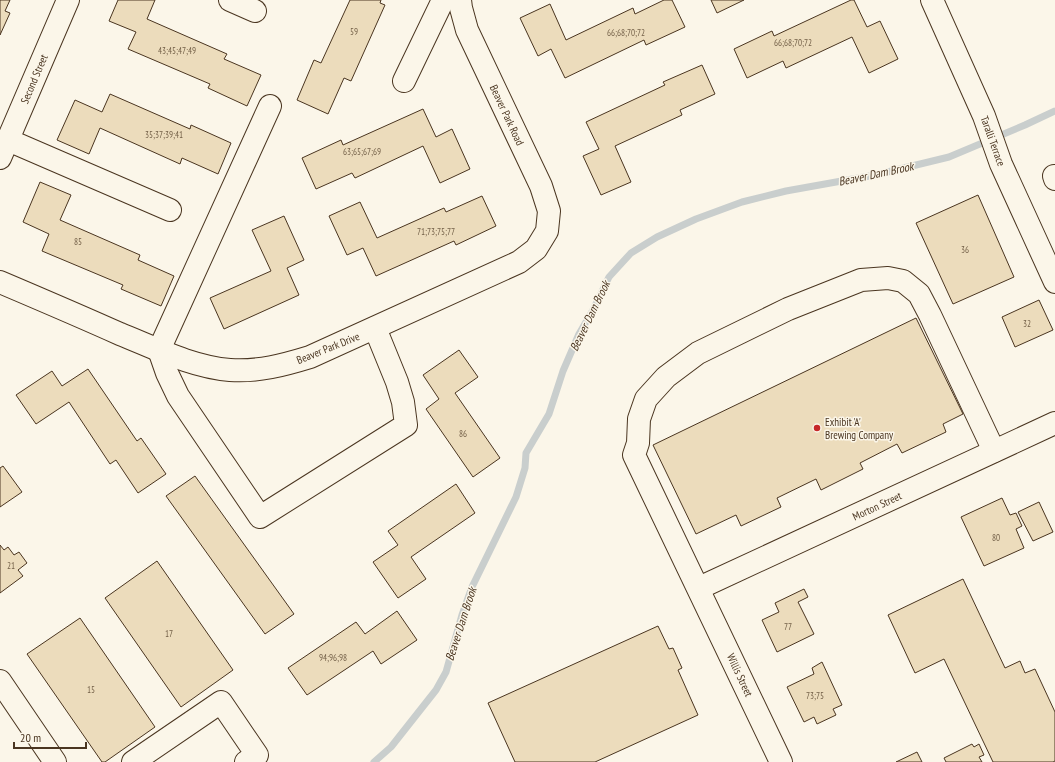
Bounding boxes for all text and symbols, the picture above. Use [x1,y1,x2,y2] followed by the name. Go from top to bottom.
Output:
[350,26,358,37] house number: 59
[607,27,645,38] house number: 66;68;70;72
[774,37,812,48] house number: 66;68;70;72
[158,45,196,56] house number: 43;45;47;49
[17,52,51,106] street label: Second Street
[487,82,527,148] street label: Beaver Park Road
[977,114,1009,168] street label: Taralli Terrace
[145,129,183,140] house number: 35;37;39;41
[343,146,381,157] house number: 63;65;67;69
[837,158,916,189] water label: Beaver Dam Brook
[417,226,455,237] house number: 71;73;75;77
[74,236,82,247] house number: 85
[961,244,969,255] house number: 36
[566,277,614,353] water label: Beaver Dam Brook
[1023,318,1031,329] house number: 32
[294,329,362,367] street label: Beaver Park Drive
[825,415,894,442] place label: Exhibit 'A' Brewing Company
[812,423,822,433] marker: Exhibit 'A' Brewing Company
[459,428,467,439] house number: 86
[850,489,904,523] street label: Morton Street
[992,532,1000,543] house number: 80
[7,560,15,571] house number: 21
[442,584,480,662] water label: Beaver Dam Brook
[784,621,792,632] house number: 77
[165,628,173,639] house number: 17
[724,651,756,699] street label: Willis Street
[319,652,347,663] house number: 94;96;98
[87,684,95,695] house number: 15
[806,690,824,701] house number: 73;75
[14,724,86,750] scale bar
[20,730,41,745] text: 20 m

